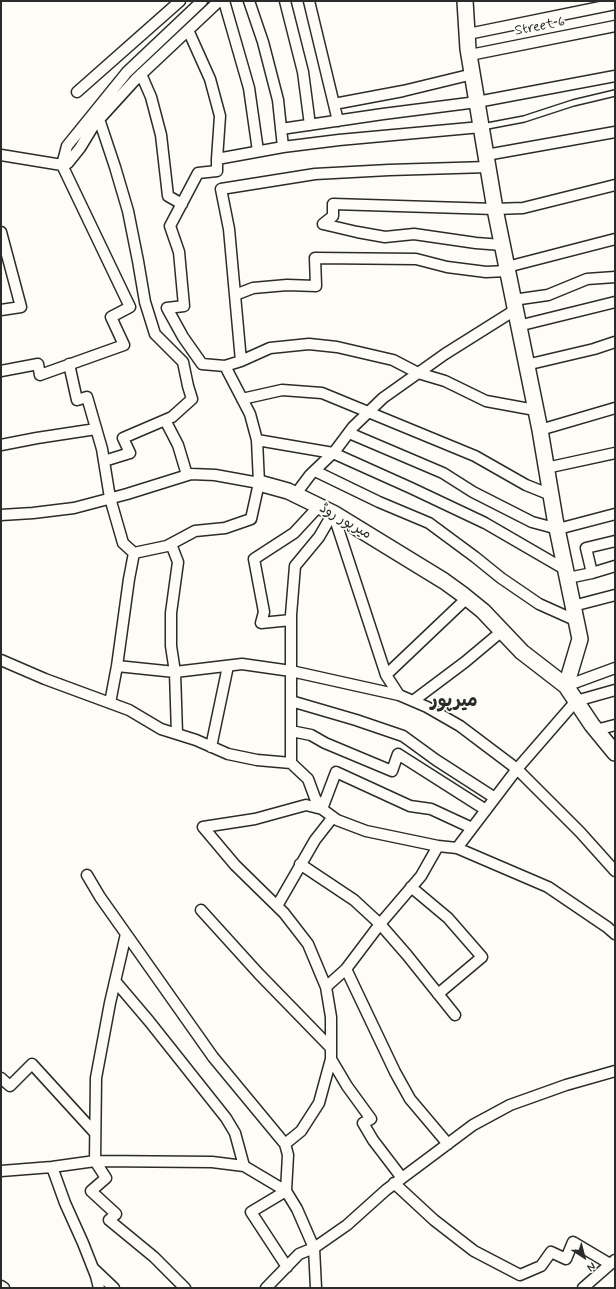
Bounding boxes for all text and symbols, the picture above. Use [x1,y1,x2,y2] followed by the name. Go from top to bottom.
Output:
[513,14,567,40] street label: Street 6
[316,500,374,544] street label: میرپور روڈ
[431,691,477,713] district label: میرپور
[564,1237,604,1277] north arrow
[584,1259,598,1275] text: N

